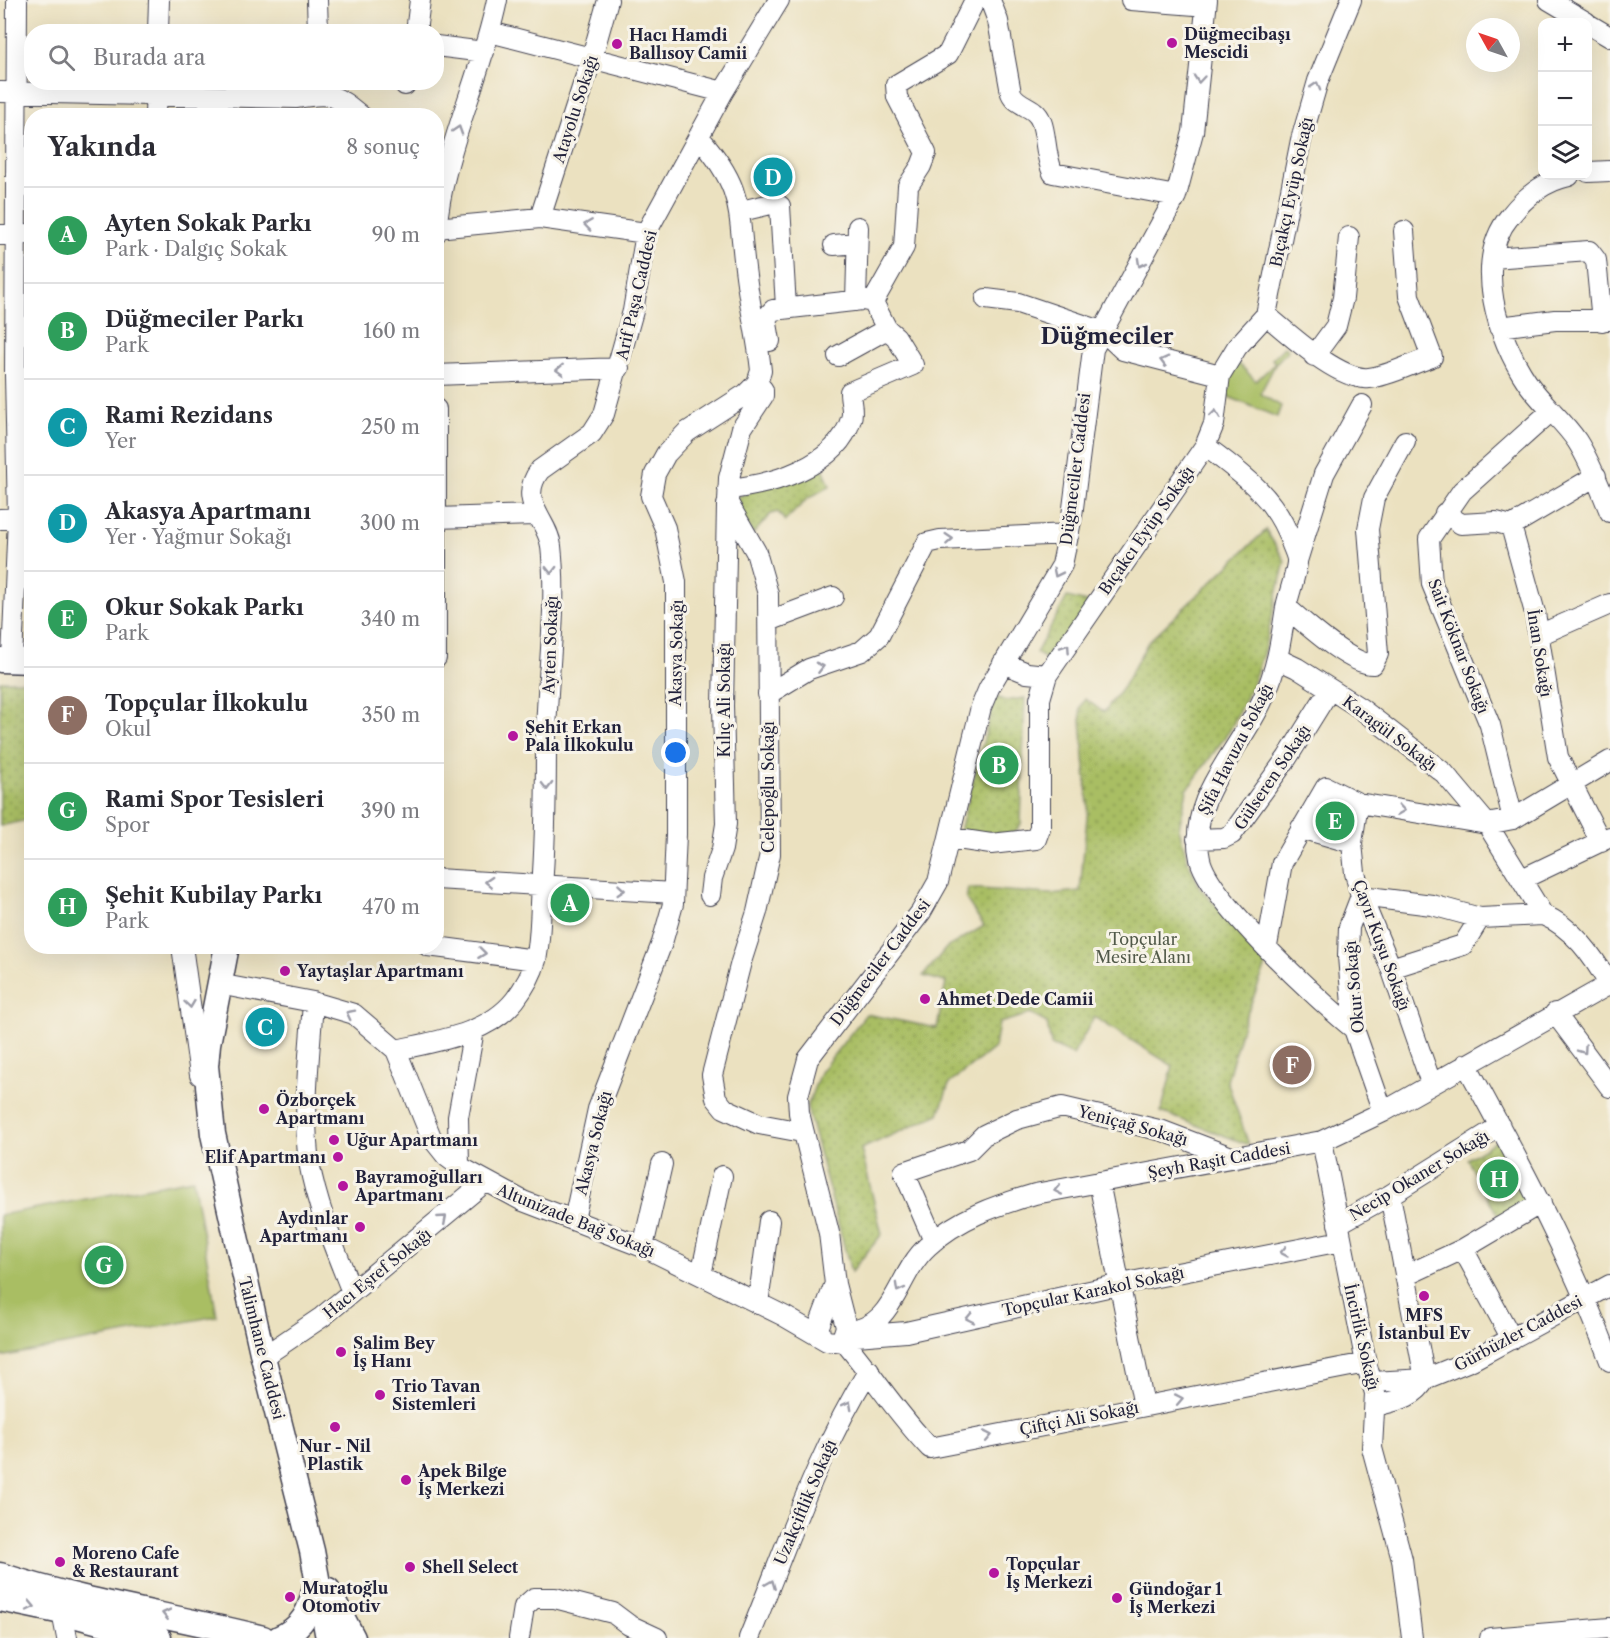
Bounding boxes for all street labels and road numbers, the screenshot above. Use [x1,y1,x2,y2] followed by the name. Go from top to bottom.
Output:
[548,52,602,167] street label: Atayolu Sokağı
[1265,115,1317,269] street label: Bıçakçı Eyüp Sokağı
[611,228,661,363] street label: Arif Paşa Caddesi
[1056,392,1094,546] street label: Düğmeciler Caddesi
[1094,462,1198,598] street label: Bıçakcı Eyüp Sokağı
[1424,576,1494,716] street label: Sait Köknar Sokağı
[538,595,562,696] street label: Ayten Sokağı
[665,599,687,708] street label: Akasya Sokağı
[1523,608,1557,698] street label: İnan Sokağı
[714,642,734,757] street label: Kılıç Ali Sokağı
[1193,680,1277,818] street label: Şifa Havuzu Sokağı
[1339,691,1441,775] street label: Karagül Sokağı
[1229,720,1315,834] street label: Gülseren Sokağı
[758,721,778,853] street label: Celepoğlu Sokağı
[1349,877,1415,1013] street label: Çayır Kuşu Sokağı
[826,895,934,1029] street label: Düğmeciler Caddesi
[1340,940,1368,1034] street label: Okur Sokağı
[570,1089,616,1198] street label: Akasya Sokağı
[1075,1100,1190,1149] street label: Yeniçağ Sokağı
[1346,1125,1493,1225] street label: Necip Okaner Sokağı
[1146,1138,1292,1182] street label: Şeyh Raşit Caddesi
[493,1179,658,1261] street label: Altunizade Bağ Sokağı
[319,1223,435,1323] street label: Hacı Eşref Sokağı
[1000,1262,1186,1320] street label: Topçular Karakol Sokağı
[235,1275,289,1421] street label: Talimhane Caddesi
[1340,1282,1384,1392] street label: İncirlik Sokağı
[1451,1291,1586,1375] street label: Gürbüzler Caddesi
[1018,1397,1140,1439] street label: Çiftçi Ali Sokağı
[770,1436,841,1568] street label: Uzakçiftlik Sokağı

